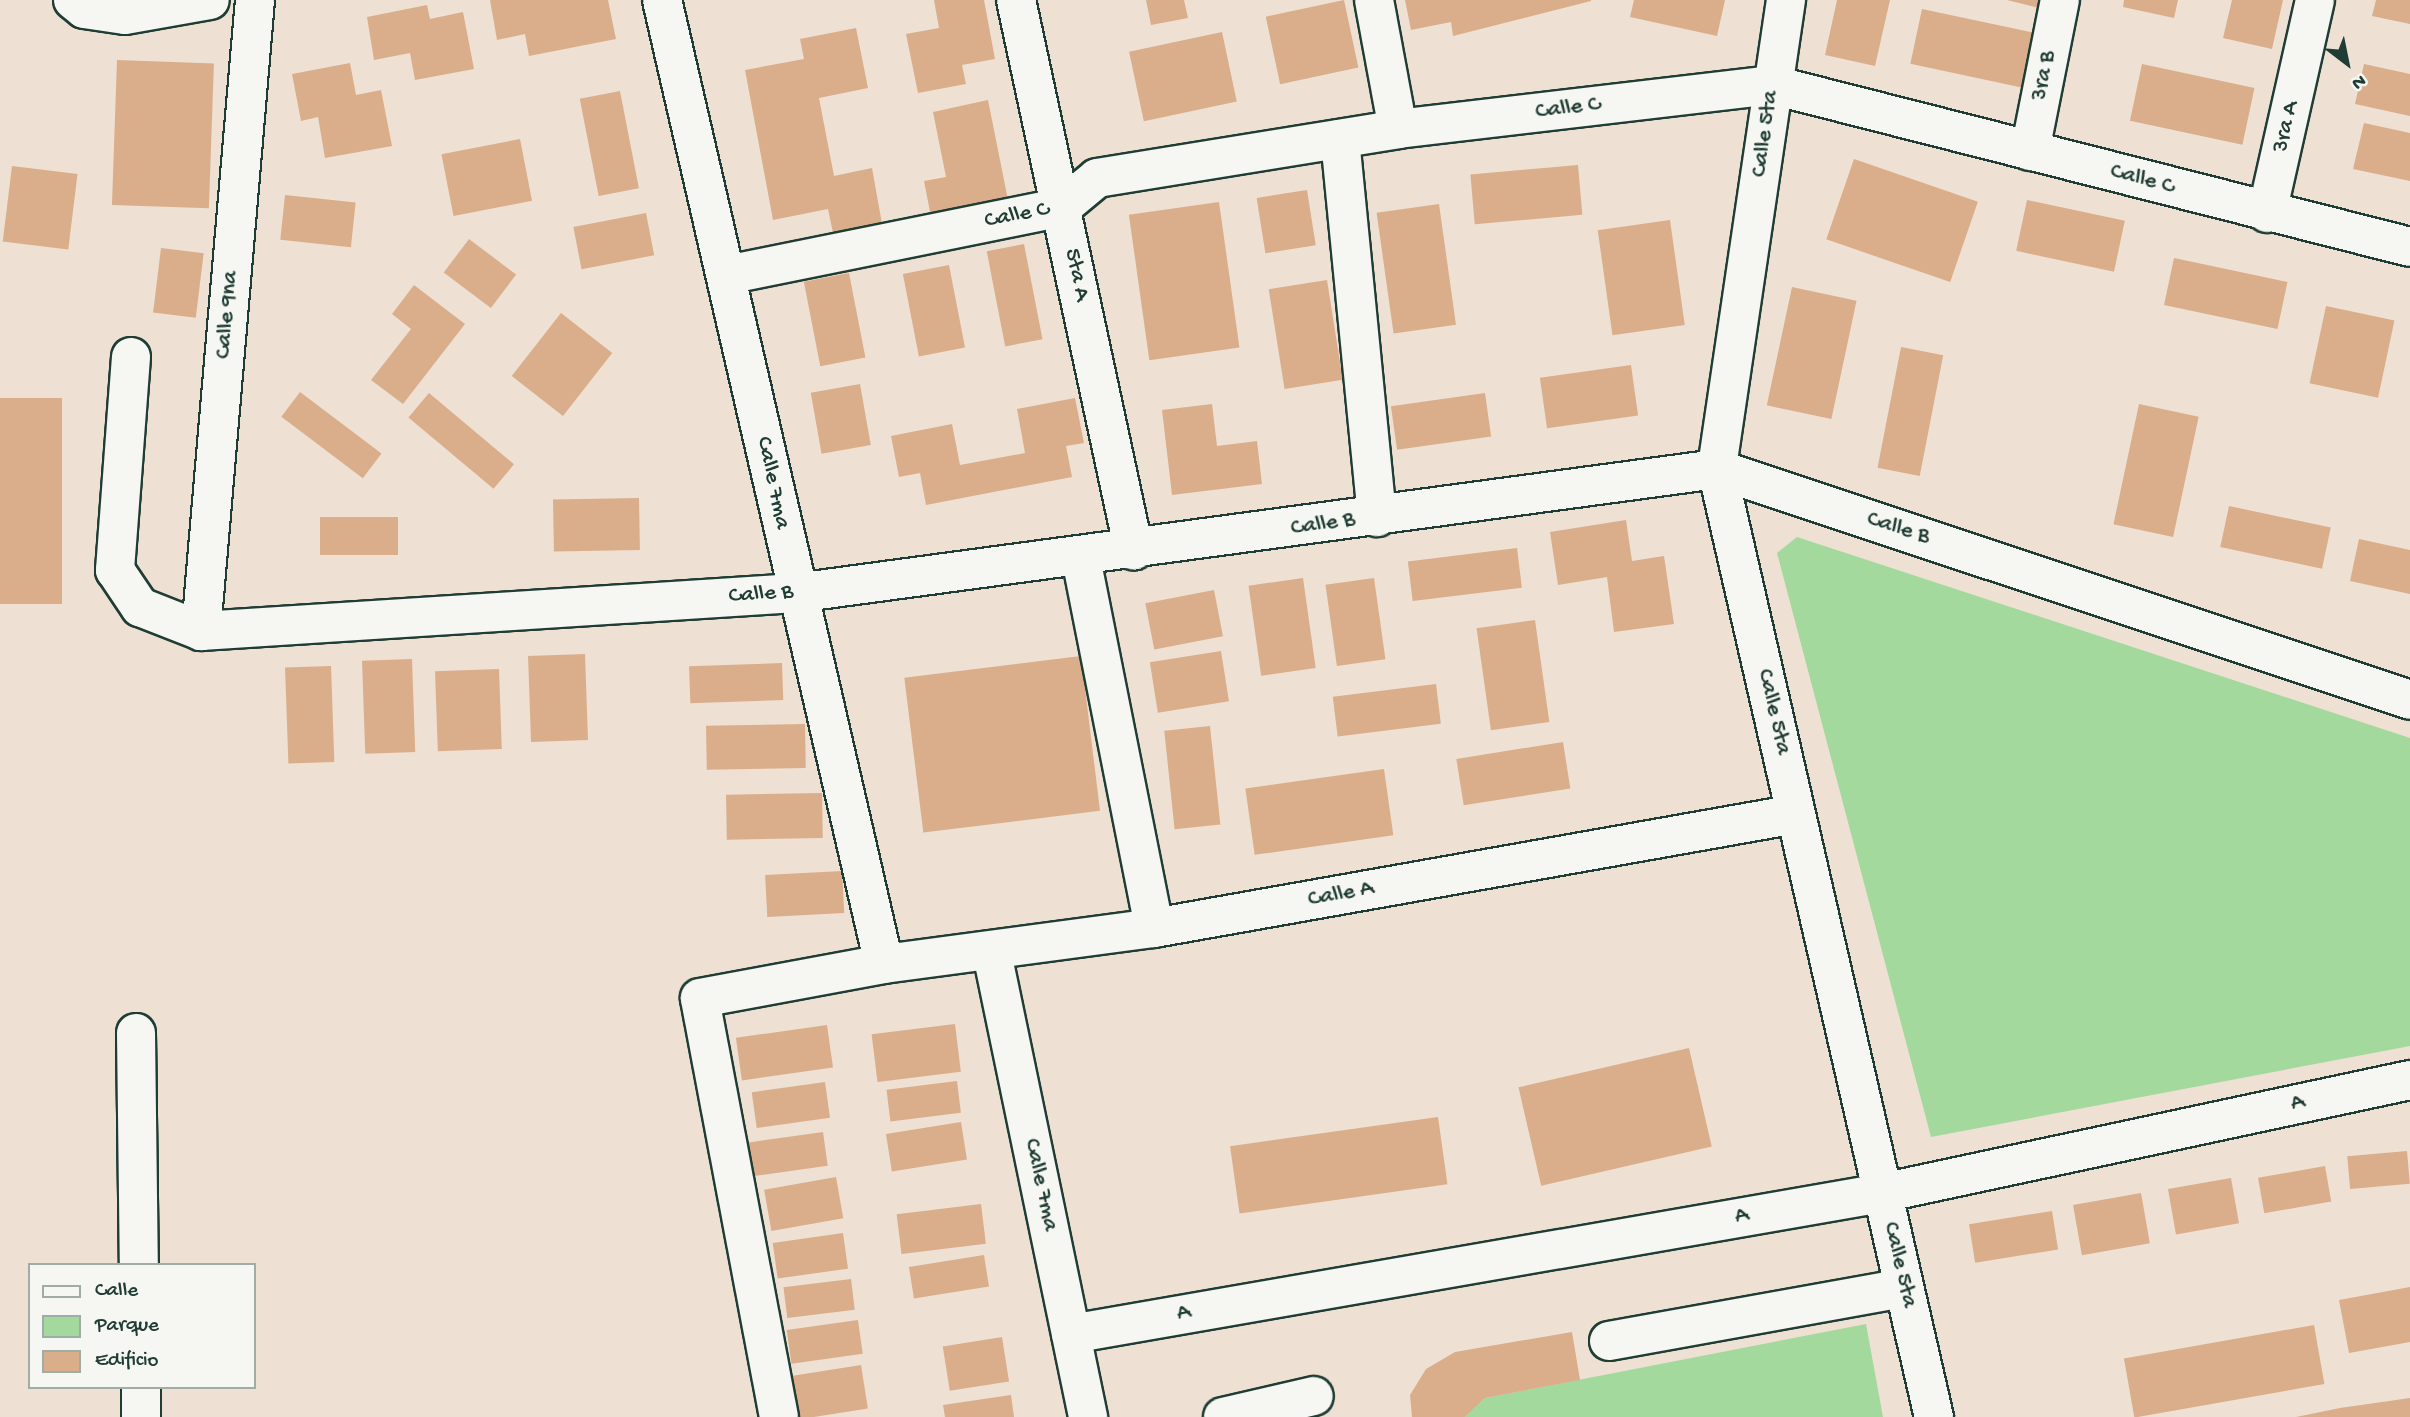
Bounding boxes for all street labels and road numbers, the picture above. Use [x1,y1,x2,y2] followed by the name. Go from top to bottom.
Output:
[2027,49,2063,103] street label: 3ra B
[1746,89,1786,179] street label: Calle 5ta
[1534,91,1602,127] street label: Calle C
[2268,99,2306,155] street label: 3ra A
[2107,158,2177,202] street label: Calle C
[982,196,1052,236] street label: Calle C
[1057,246,1095,304] street label: 5ta A
[210,270,246,360] street label: Calle 9na
[749,434,795,532] street label: Calle 7ma
[1863,506,1933,552] street label: Calle B
[1289,507,1357,543] street label: Calle B
[728,579,794,611] street label: Calle B
[1750,667,1796,757] street label: Calle 5ta
[1306,876,1376,914] street label: Calle A
[2288,1089,2308,1119] street label: A
[1017,1136,1063,1234] street label: Calle 7ma
[1733,1202,1751,1232] street label: A
[1876,1220,1922,1310] street label: Calle 5ta
[1175,1299,1193,1329] street label: A

